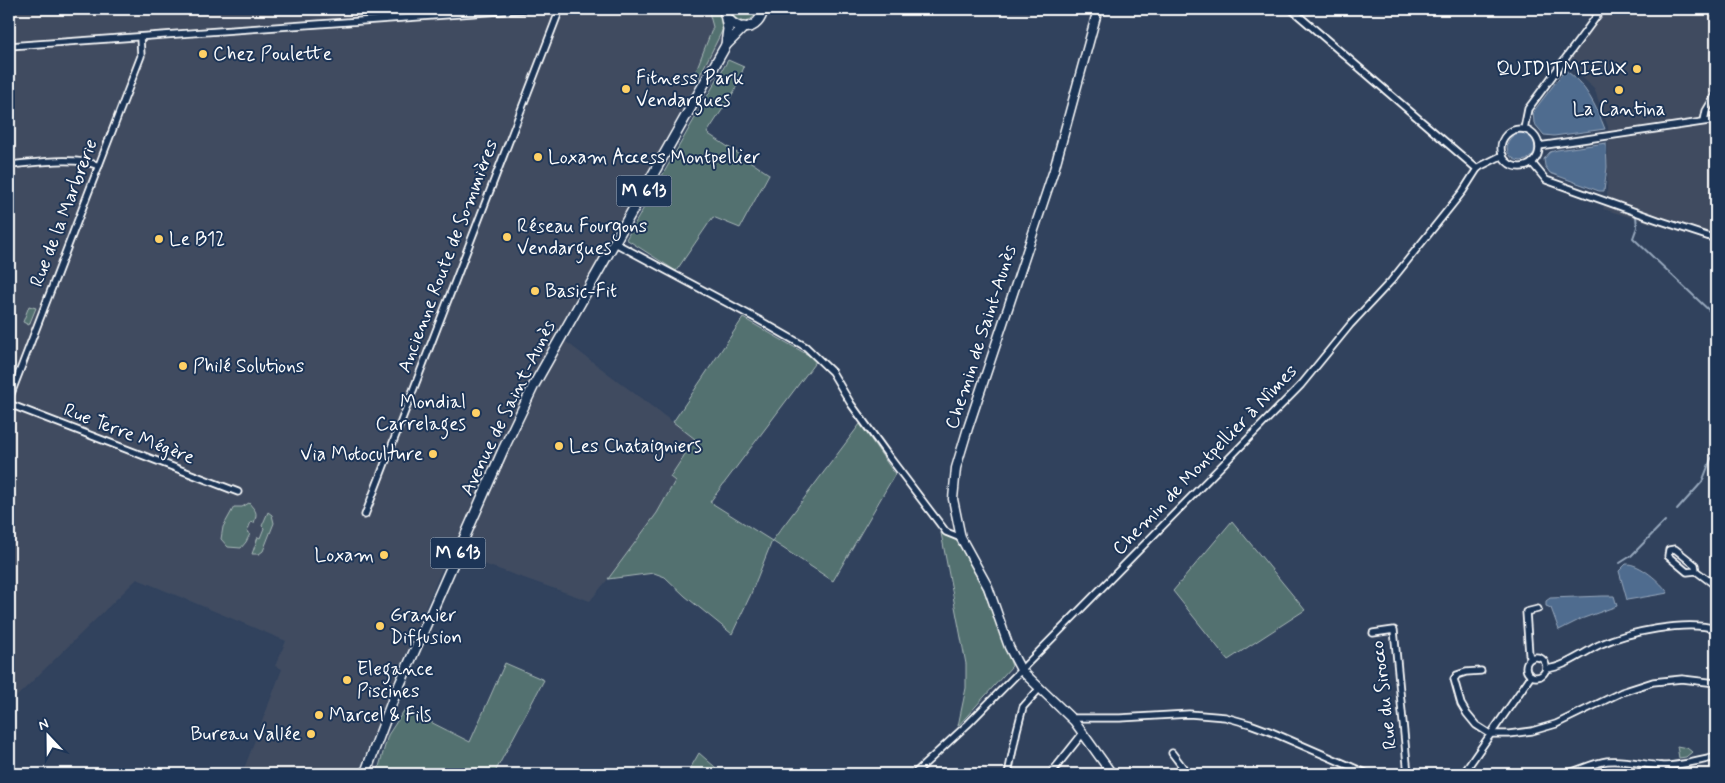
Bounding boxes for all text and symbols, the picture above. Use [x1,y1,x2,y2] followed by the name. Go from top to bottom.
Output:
[213,42,332,67] place label: Chez Poulette
[197,48,209,60] marker: Chez Poulette
[1496,57,1627,82] place label: QUIDITMIEUX
[1631,63,1643,75] marker: QUIDITMIEUX
[636,66,744,116] place label: Fitness Park Vendargues
[620,83,632,95] marker: Fitness Park Vendargues
[1613,84,1625,96] marker: La Cantina
[1572,97,1666,122] place label: La Cantina
[24,135,104,291] street label: Rue de la Marbrerie
[392,136,504,376] street label: Ancienne Route de Sommières
[548,145,760,170] place label: Loxam Access Montpellier
[532,151,544,163] marker: Loxam Access Montpellier
[616,176,672,207] road number: M 613
[517,214,647,264] place label: Réseau Fourgons Vendargues
[169,227,225,252] place label: Le B12
[501,231,513,243] marker: Réseau Fourgons Vendargues
[153,233,165,245] marker: Le B12
[939,241,1023,432] street label: Chemin de Saint-Aunès
[545,279,617,304] place label: Basic-Fit
[529,285,541,297] marker: Basic-Fit
[455,316,562,500] street label: Avenue de Saint-Aunès
[193,354,304,379] place label: Philé Solutions
[1107,359,1303,561] street label: Chemin de Montpellier à Nîmes
[177,360,189,372] marker: Philé Solutions
[376,390,466,440] place label: Mondial Carrelages
[60,398,198,471] street label: Rue Terre Mégère
[470,407,482,419] marker: Mondial Carrelages
[569,434,702,461] place label: Les Chataigniers
[553,440,565,452] marker: Les Chataigniers
[300,442,423,467] place label: Via Motoculture
[427,448,439,460] marker: Via Motoculture
[430,538,486,568] road number: M 613
[315,543,374,568] place label: Loxam
[378,549,390,561] marker: Loxam
[390,603,462,650] place label: Granier Diffusion
[374,620,386,632] marker: Granier Diffusion
[1365,639,1403,751] street label: Rue du Sirocco
[357,657,434,704] place label: Elegance Piscines
[341,674,353,686] marker: Elegance Piscines
[329,703,432,728] place label: Marcel & Fils
[313,709,325,721] marker: Marcel & Fils
[22,710,72,760] north arrow
[36,715,51,735] text: N
[190,722,301,747] place label: Bureau Vallée
[305,728,317,740] marker: Bureau Vallée

